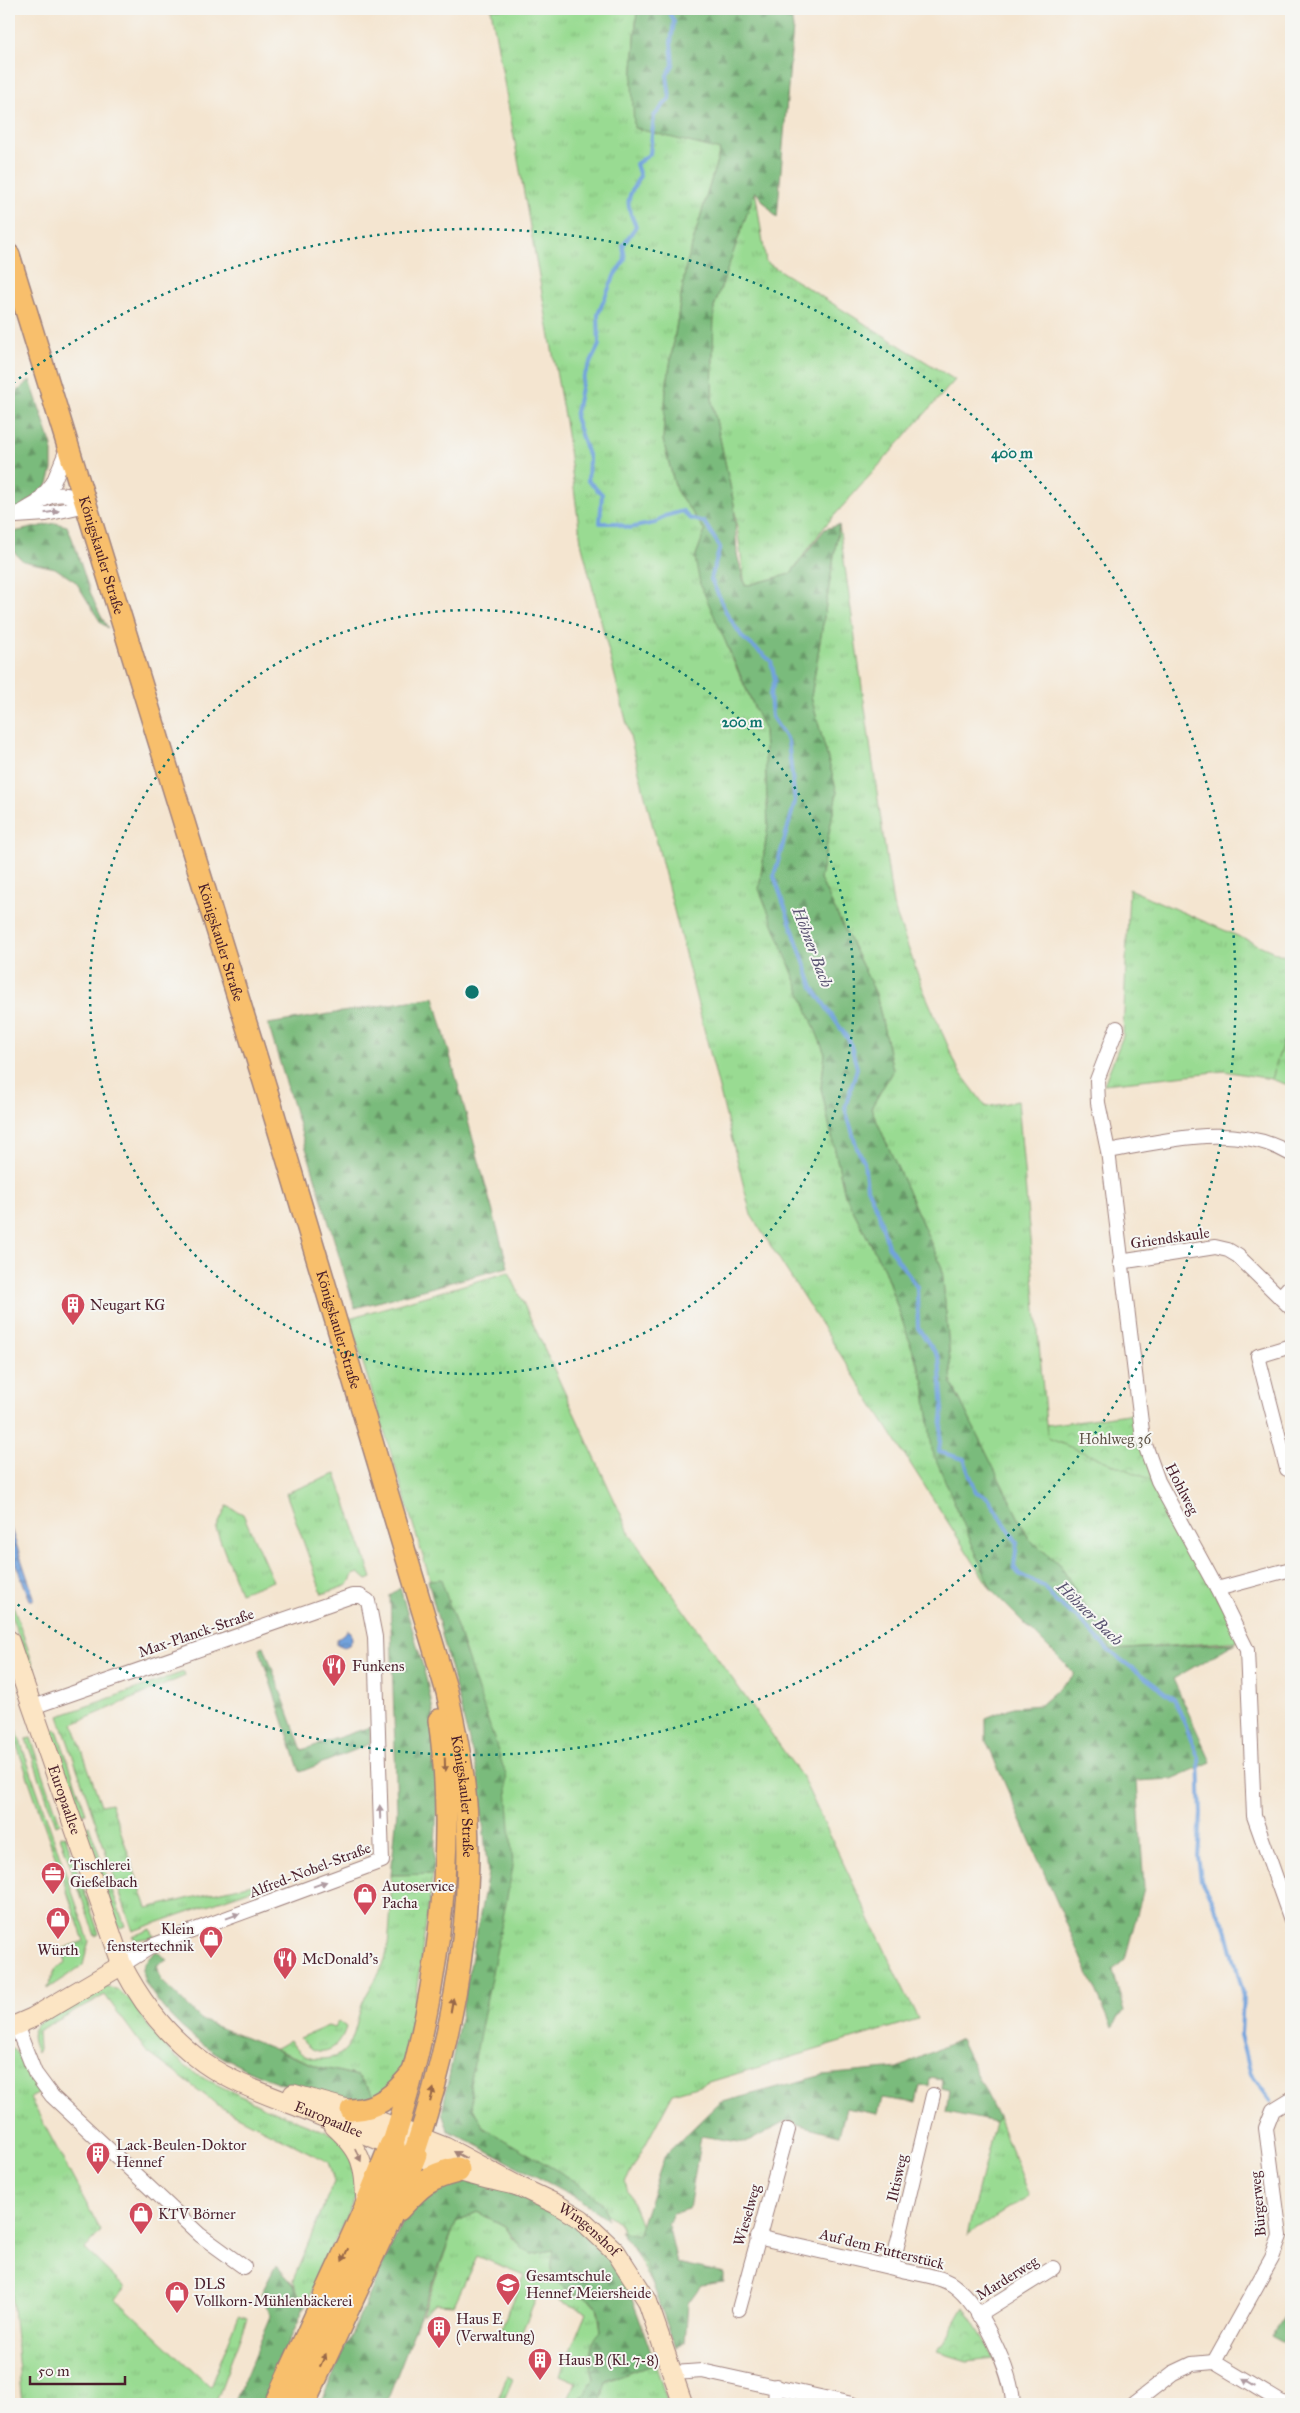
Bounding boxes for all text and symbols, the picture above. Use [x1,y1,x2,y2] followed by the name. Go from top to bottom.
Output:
[991,444,1033,463] text: 400 m
[75,494,128,617] street label: Königskauler Straße
[44,508,60,516] one-way arrow
[722,713,763,731] text: 200 m
[194,881,248,1004] street label: Königskauler Straße
[788,903,837,990] water label: Höhner Bach
[463,983,481,1001] centre of rings
[1129,1224,1211,1252] street label: Griendskaule
[312,1268,365,1391] street label: Königskauler Straße
[60,1292,86,1326] building icon: Neugart KG
[90,1296,165,1314] place label: Neugart KG
[1079,1430,1153,1448] park label: Hohlweg 36
[1161,1460,1203,1519] street label: Hohlweg
[1052,1577,1127,1650] water label: Höhner Bach
[136,1605,256,1661] street label: Max-Planck-Straße
[321,1653,347,1687] restaurant icon: Funkens
[352,1657,404,1675] place label: Funkens
[447,1734,477,1858] street label: Königskauler Straße
[441,1758,449,1774] one-way arrow
[44,1762,85,1837] street label: Europaallee
[376,1804,384,1820] one-way arrow
[246,1839,373,1902] street label: Alfred-Nobel-Straße
[70,1856,138,1891] place label: Tischlerei Gießelbach
[40,1861,66,1895] office icon: Tischlerei Gießelbach
[381,1877,454,1912] place label: Autoservice Pacha
[313,1880,328,1887] one-way arrow
[352,1882,378,1916] shop icon: Autoservice Pacha
[45,1906,71,1940] shop icon: Würth
[226,1912,241,1920] one-way arrow
[107,1920,194,1955] place label: Klein fenstertechnik
[198,1925,224,1959] shop icon: Klein fenstertechnik
[37,1941,79,1959] place label: Würth
[272,1946,298,1980] restaurant icon: McDonald's
[302,1950,378,1968] place label: McDonald's
[448,1996,456,2012] one-way arrow
[429,2087,437,2102] one-way arrow
[292,2097,366,2142] street label: Europaallee
[116,2136,247,2171] place label: Lack-Beulen-Doktor Hennef
[85,2141,111,2175] building icon: Lack-Beulen-Doktor Hennef
[354,2147,362,2162] one-way arrow
[453,2150,466,2159] one-way arrow
[883,2151,911,2204] street label: Iltisweg
[1246,2170,1270,2237] street label: Bürgerweg
[730,2181,765,2248] street label: Wieselweg
[556,2199,626,2262] street label: Wingenshof
[128,2201,154,2235] shop icon: KTV Börner
[158,2205,236,2223] place label: KTV Börner
[817,2225,946,2273] street label: Auf dem Futterstück
[341,2248,349,2262] one-way arrow
[973,2251,1042,2304] street label: Marderweg
[526,2267,651,2302] place label: Gesamtschule Hennef Meiersheide
[495,2272,521,2306] school or university icon: Gesamtschule Hennef Meiersheide
[193,2275,352,2310] place label: DLS Vollkorn-Mühlenbäckerei
[164,2280,190,2314] shop icon: DLS Vollkorn-Mühlenbäckerei
[456,2310,535,2346] place label: Haus E (Verwaltung)
[426,2315,452,2349] building icon: Haus E (Verwaltung)
[527,2347,553,2381] building icon: Haus B (Kl. 7-8)
[558,2351,659,2370] place label: Haus B (Kl. 7-8)
[30,2353,125,2385] scale bar
[319,2353,327,2367] one-way arrow
[38,2362,70,2380] text: 50 m
[1242,2379,1255,2388] one-way arrow

